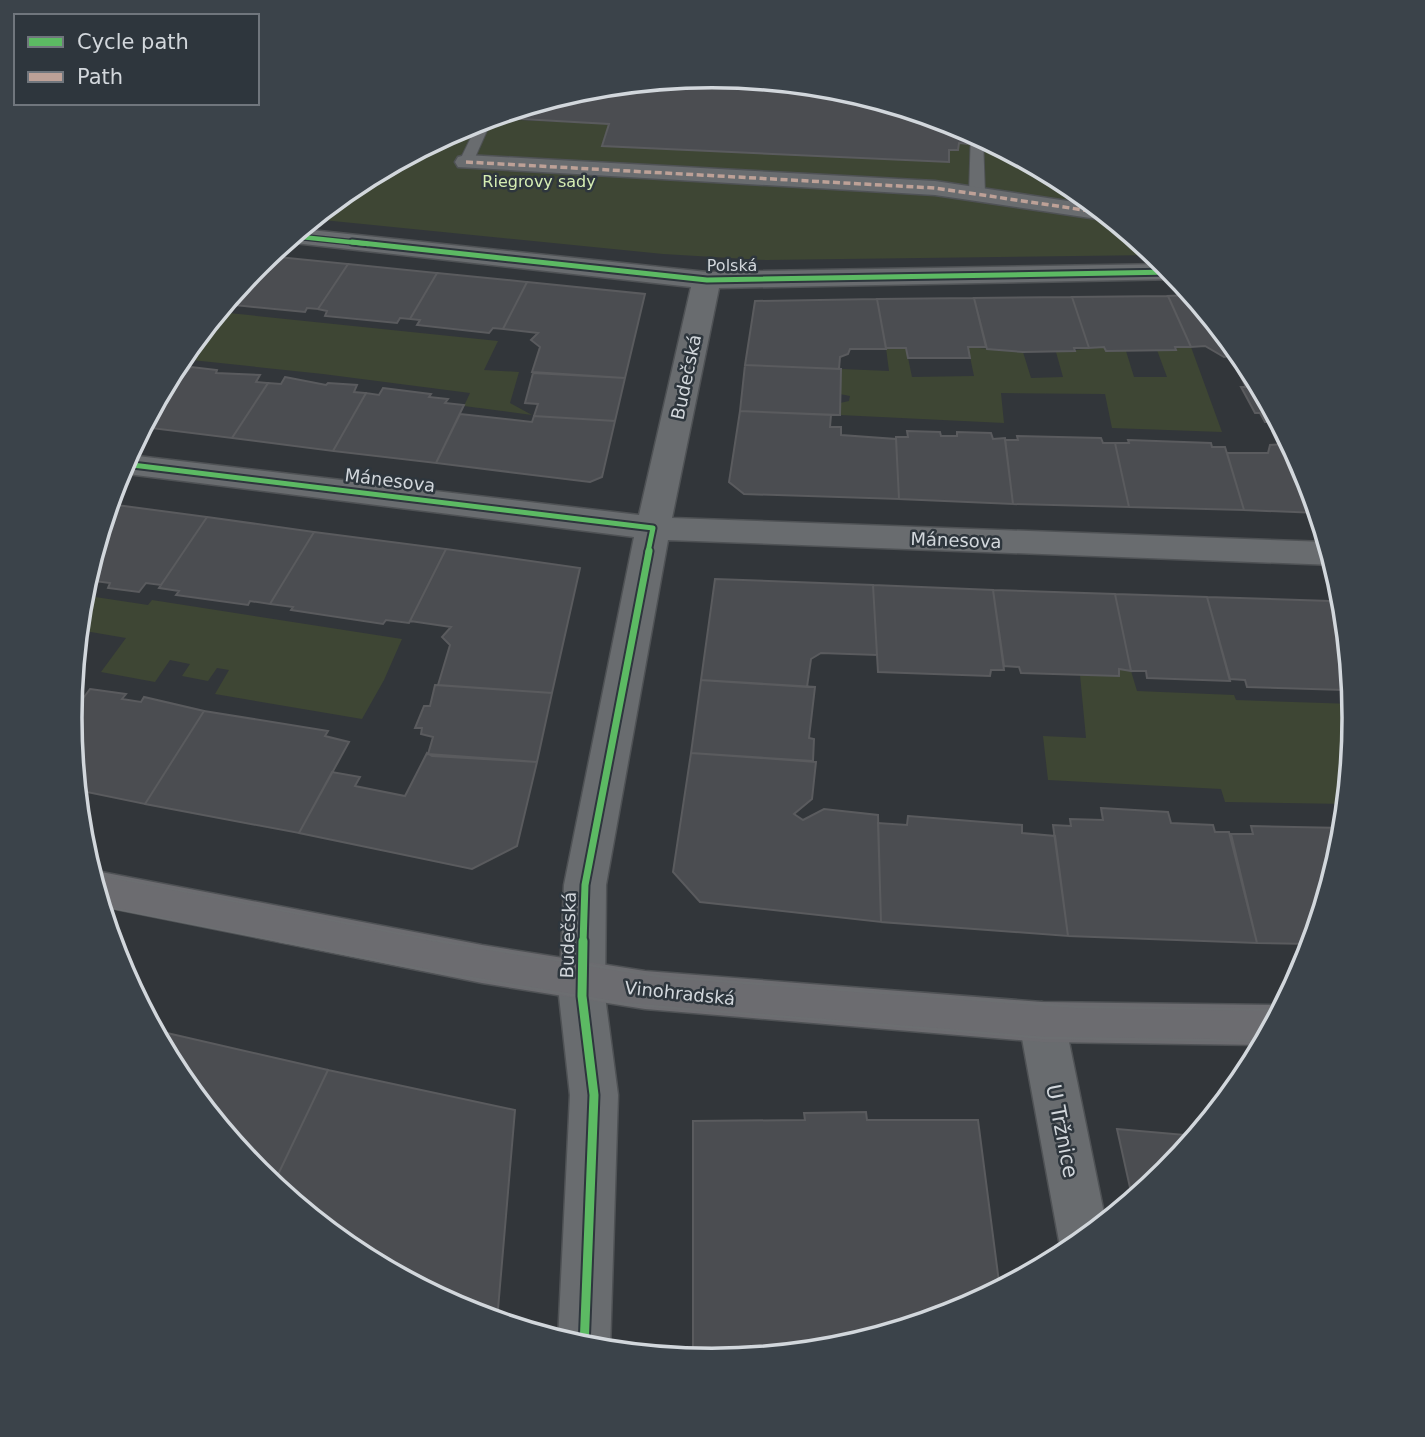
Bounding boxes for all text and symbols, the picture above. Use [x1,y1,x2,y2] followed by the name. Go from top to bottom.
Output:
[14,14,259,105] legend
[77,30,189,54] text: Cycle path
[77,65,123,89] text: Path
[482,172,596,191] park label: Riegrovy sady
[707,256,757,275] street label: Polská
[667,332,705,422] street label: Budečská
[343,464,437,496] street label: Mánesova
[910,528,1002,552] street label: Mánesova
[556,891,580,979] street label: Budečská
[624,977,736,1009] street label: Vinohradská
[1041,1082,1083,1180] street label: U Tržnice

